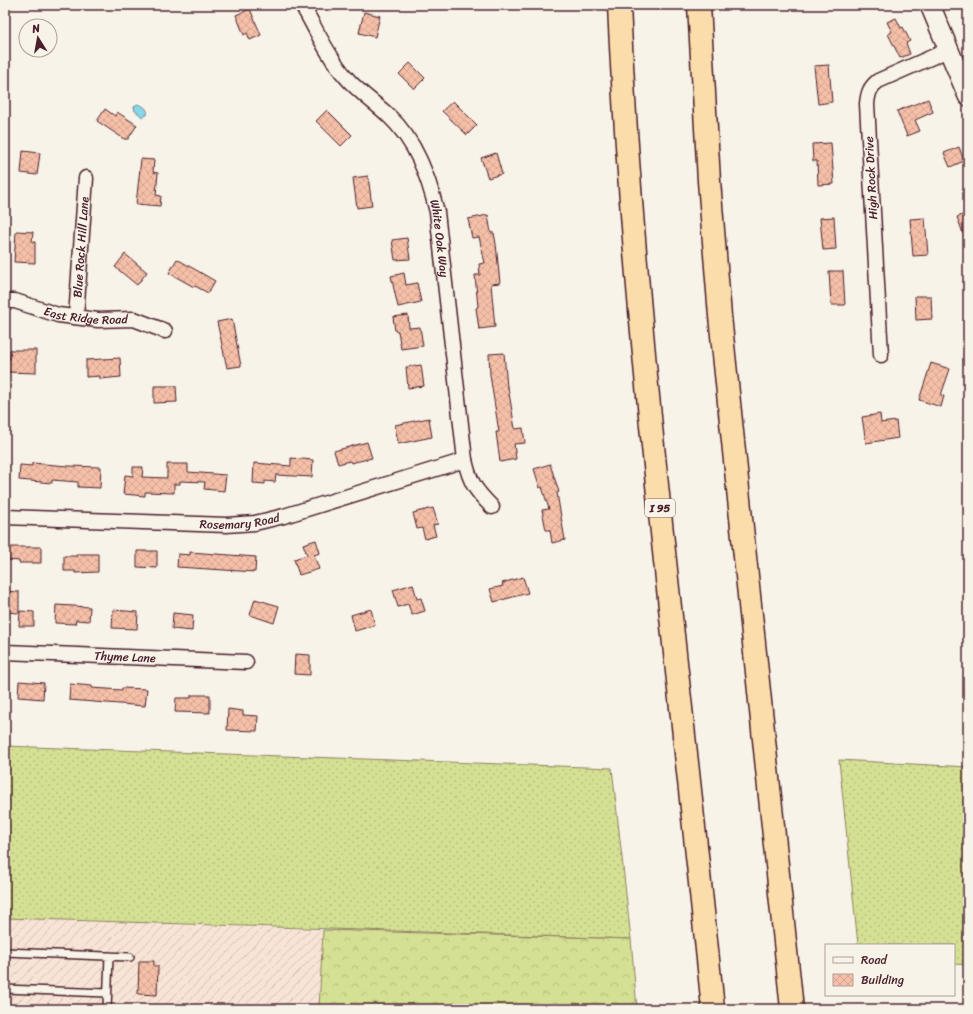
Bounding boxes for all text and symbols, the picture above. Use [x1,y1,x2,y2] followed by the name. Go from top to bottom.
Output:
[18,18,58,58] north arrow
[30,19,42,39] text: N
[858,136,884,220] street label: High Rock Drive
[66,196,96,298] street label: Blue Rock Hill Lane
[423,197,455,279] street label: White Oak Way
[41,300,129,331] street label: East Ridge Road
[645,499,675,517] road number: I 95
[199,506,283,536] street label: Rosemary Road
[94,645,156,669] street label: Thyme Lane
[825,944,955,996] legend
[861,949,888,971] text: Road
[861,969,904,991] text: Building

